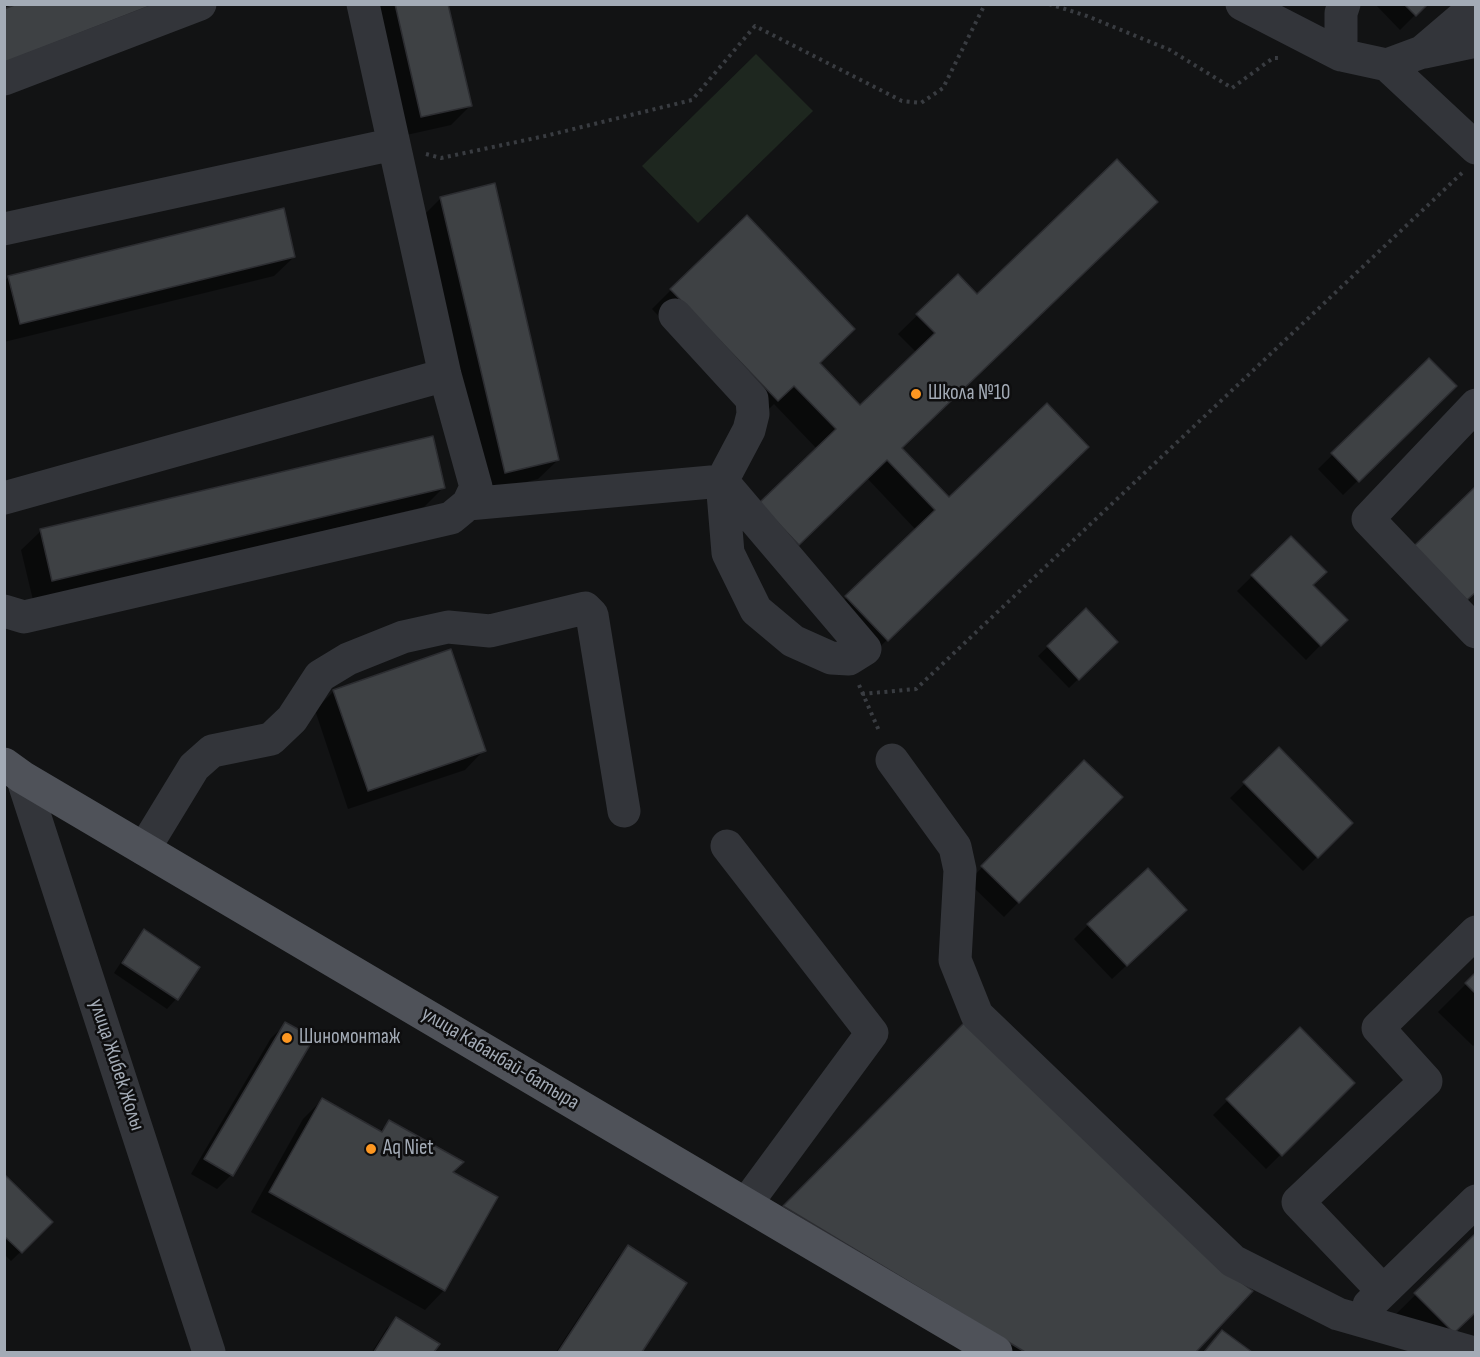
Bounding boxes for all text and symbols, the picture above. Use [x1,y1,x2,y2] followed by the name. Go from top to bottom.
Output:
[928,381,1010,407] place label: Школа №10
[909,387,923,401] marker: Школа №10
[83,996,149,1134] street label: улица Жибек Жолы
[417,1002,583,1116] street label: улица Кабанбай-батыра
[299,1025,400,1051] place label: Шиномонтаж
[280,1031,294,1045] marker: Шиномонтаж
[383,1136,434,1162] place label: Aq Niet
[364,1142,378,1156] marker: Aq Niet

